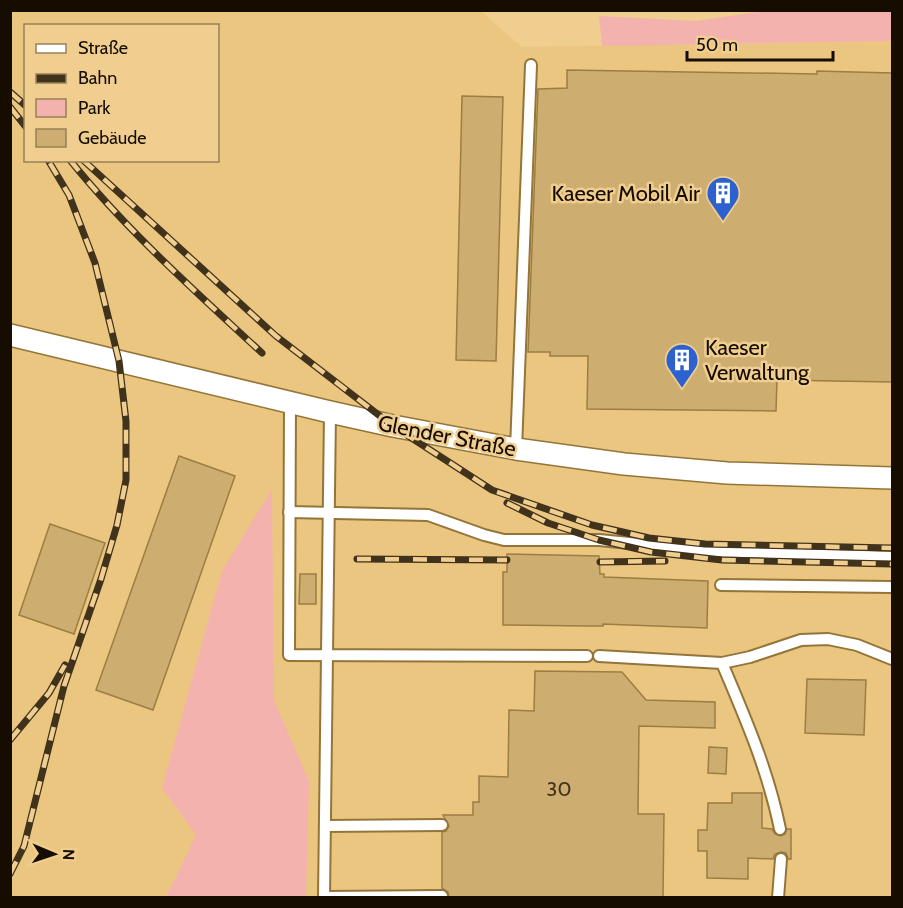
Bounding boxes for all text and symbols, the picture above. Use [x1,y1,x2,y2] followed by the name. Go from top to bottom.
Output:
[24,24,219,162] legend
[687,24,832,62] scale bar
[696,34,738,56] text: 50 m
[78,37,128,59] text: Straße
[78,67,117,89] text: Bahn
[78,97,111,119] text: Park
[78,127,147,149] text: Gebäude
[705,175,741,222] building icon: Kaeser Mobil Air
[552,180,700,207] place label: Kaeser Mobil Air
[705,334,810,386] place label: Kaeser Verwaltung
[664,342,700,389] building icon: Kaeser Verwaltung
[376,409,518,463] street label: Glender Straße
[547,777,571,801] house number: 30
[24,824,84,884] north arrow
[59,849,78,860] text: N

